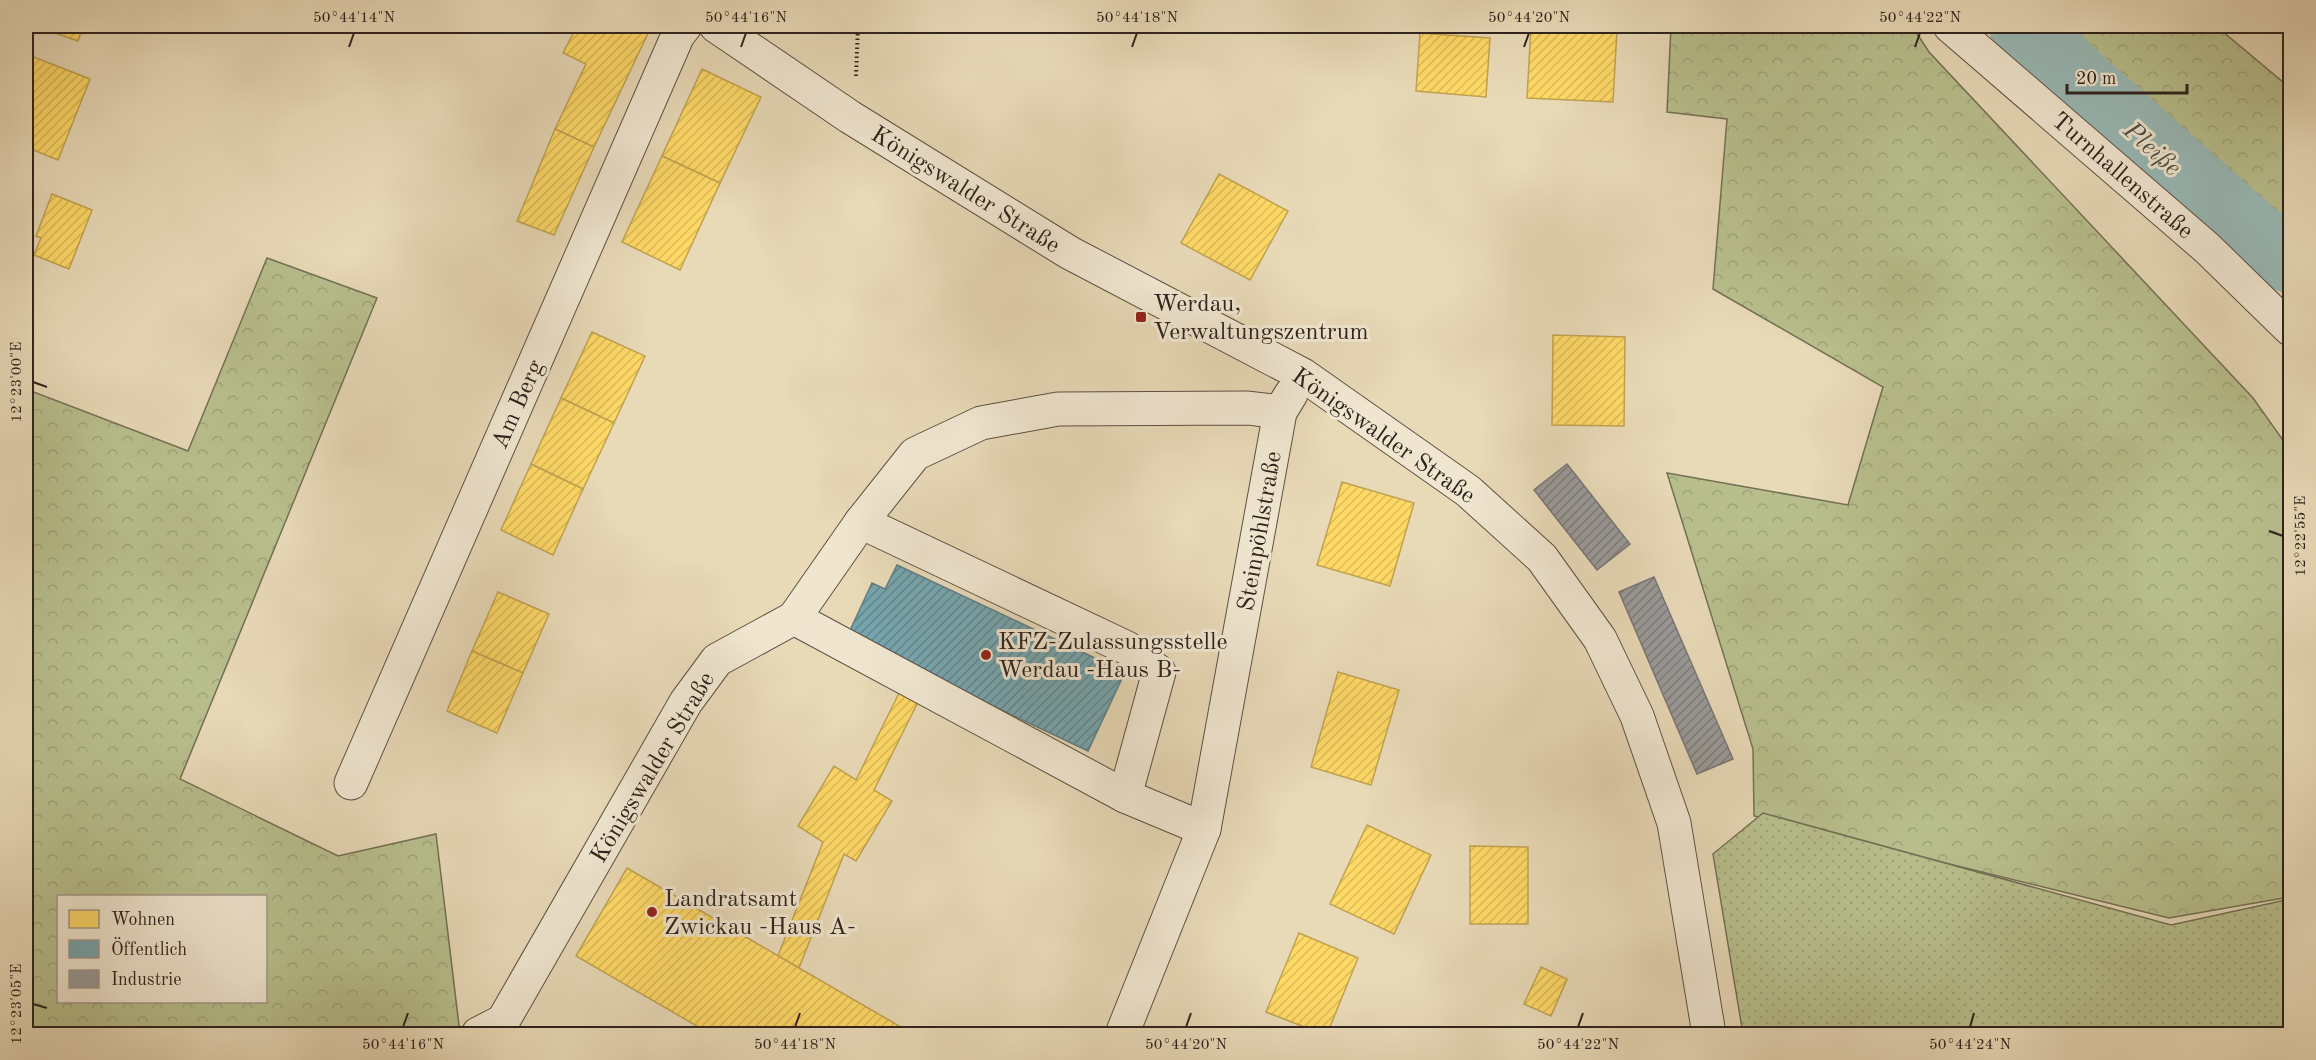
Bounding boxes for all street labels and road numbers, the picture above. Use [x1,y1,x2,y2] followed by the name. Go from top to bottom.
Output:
[2046,109,2197,244] street label: Turnhallenstraße
[866,123,1064,259] street label: Königswalder Straße
[489,357,549,453] street label: Am Berg
[1287,364,1479,509] street label: Königswalder Straße
[1235,450,1287,613] street label: Steinpöhlstraße
[587,668,720,868] street label: Königswalder Straße

